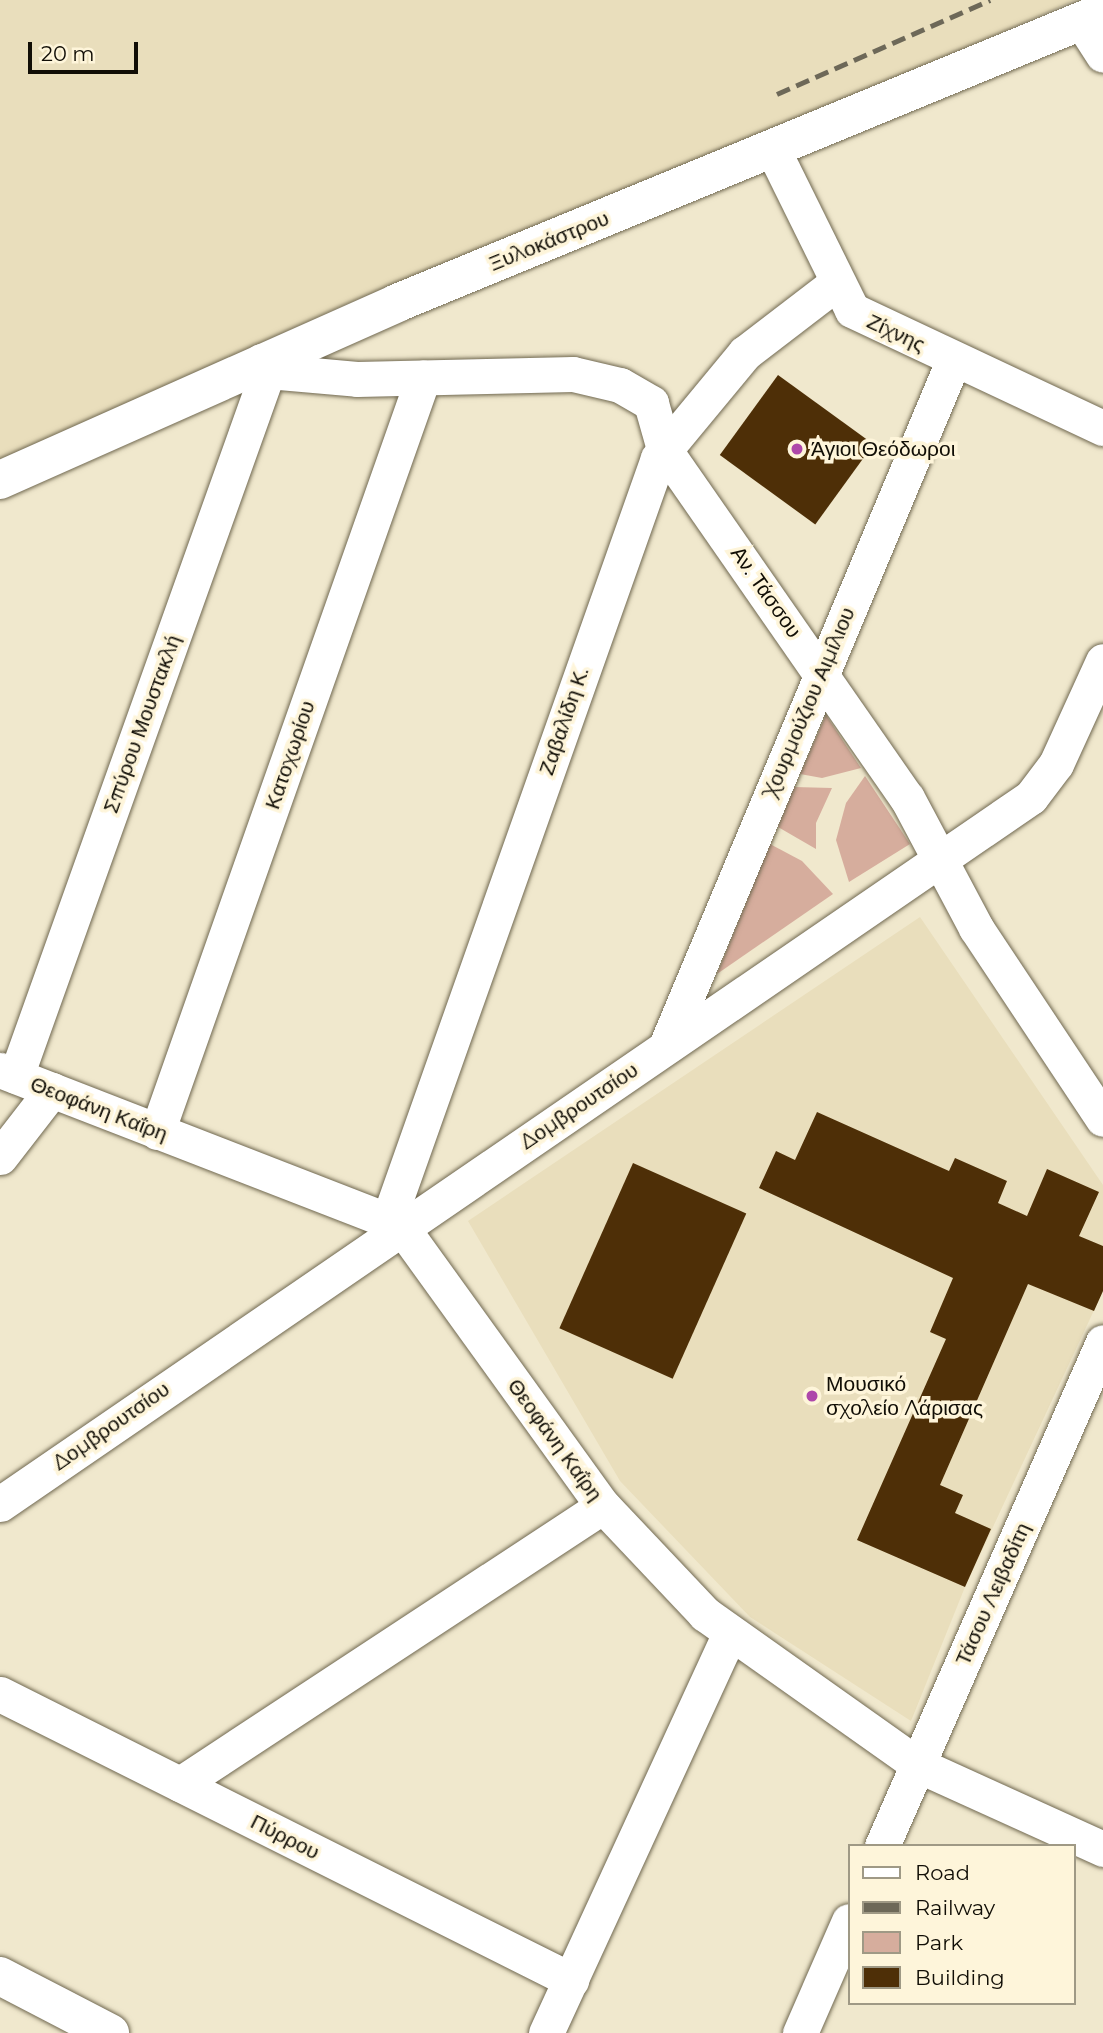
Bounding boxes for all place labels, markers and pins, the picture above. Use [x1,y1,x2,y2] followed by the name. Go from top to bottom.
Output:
[811,436,955,462] place label: Άγιοι Θεόδωροι
[789,441,805,457] marker: Άγιοι Θεόδωροι
[826,1371,983,1421] place label: Μουσικό σχολείο Λάρισας
[804,1388,820,1404] marker: Μουσικό σχολείο Λάρισας

